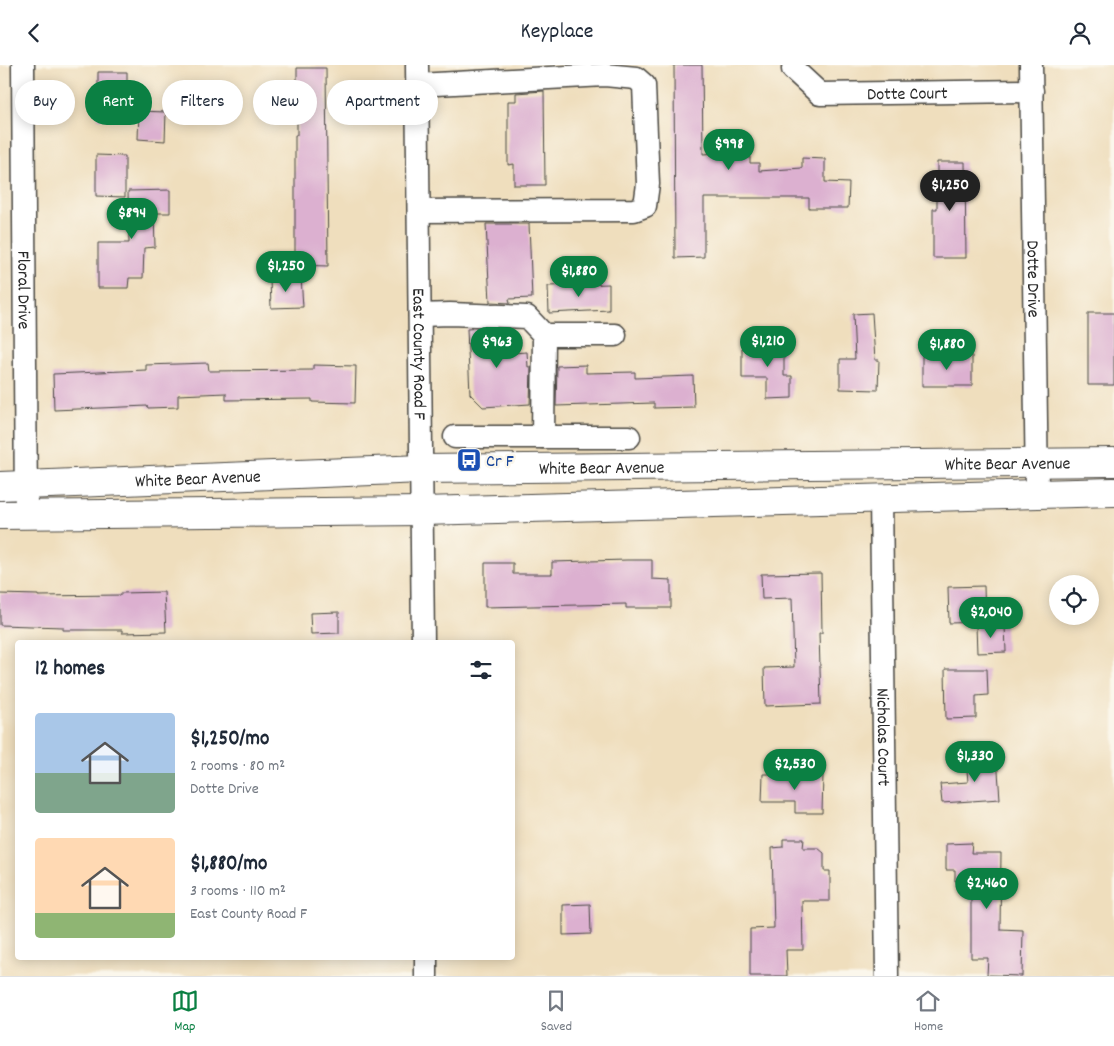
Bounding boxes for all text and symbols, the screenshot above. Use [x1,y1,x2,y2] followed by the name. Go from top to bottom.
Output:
[521,17,593,48] text: Keyplace
[20,19,48,47] icon: back
[1066,19,1094,47] icon: person
[15,80,75,125] chip: Buy
[85,80,152,125] chip: Rent
[162,80,243,125] chip: Filters
[253,80,317,125] chip: New
[327,80,438,125] chip: Apartment
[867,82,948,108] street label: Dotte Court
[699,129,759,171] pin: $998
[714,133,744,156] text: $998
[909,169,991,212] pin: $1,250
[931,174,969,197] text: $1,250
[102,197,162,240] pin: $894
[118,202,146,225] text: $894
[1018,240,1045,318] street label: Dotte Drive
[9,251,35,329] street label: Floral Drive
[245,251,327,293] pin: $1,250
[267,255,305,278] text: $1,250
[538,255,620,298] pin: $1,880
[561,260,597,283] text: $1,880
[404,288,431,420] street label: East County Road F
[727,325,809,368] pin: $1,210
[467,327,527,369] pin: $963
[906,329,988,371] pin: $1,880
[751,330,785,353] text: $1,210
[482,331,512,354] text: $963
[929,333,965,356] text: $1,880
[456,447,482,473] bus stop icon: Cr F
[486,450,514,475] place label: Cr F
[945,452,1071,479] street label: White Bear Avenue
[539,457,665,483] street label: White Bear Avenue
[135,466,261,496] street label: White Bear Avenue
[1049,575,1099,625] map controls
[1049,575,1099,625] button: locate
[950,597,1032,639] pin: $2,040
[970,601,1012,624] text: $2,040
[35,655,105,685] text: 12 homes
[467,656,495,684] icon: filters
[868,688,895,787] street label: Nicholas Court
[190,725,269,755] text: $1,250/mo
[75,733,135,793] icon: home
[934,741,1016,783] pin: $1,330
[956,745,994,768] text: $1,330
[754,749,836,791] pin: $2,530
[774,753,816,776] text: $2,530
[190,755,285,778] text: 2 rooms · 80 m²
[190,778,259,801] text: Dotte Drive
[190,850,267,880] text: $1,880/mo
[75,858,135,918] icon: home
[946,867,1028,910] pin: $2,460
[966,872,1008,895] text: $2,460
[190,880,286,903] text: 3 rooms · 110 m²
[190,903,307,926] text: East County Road F
[171,987,199,1037] tab: Map
[541,987,572,1037] tab: Saved
[914,987,943,1037] tab: Home

